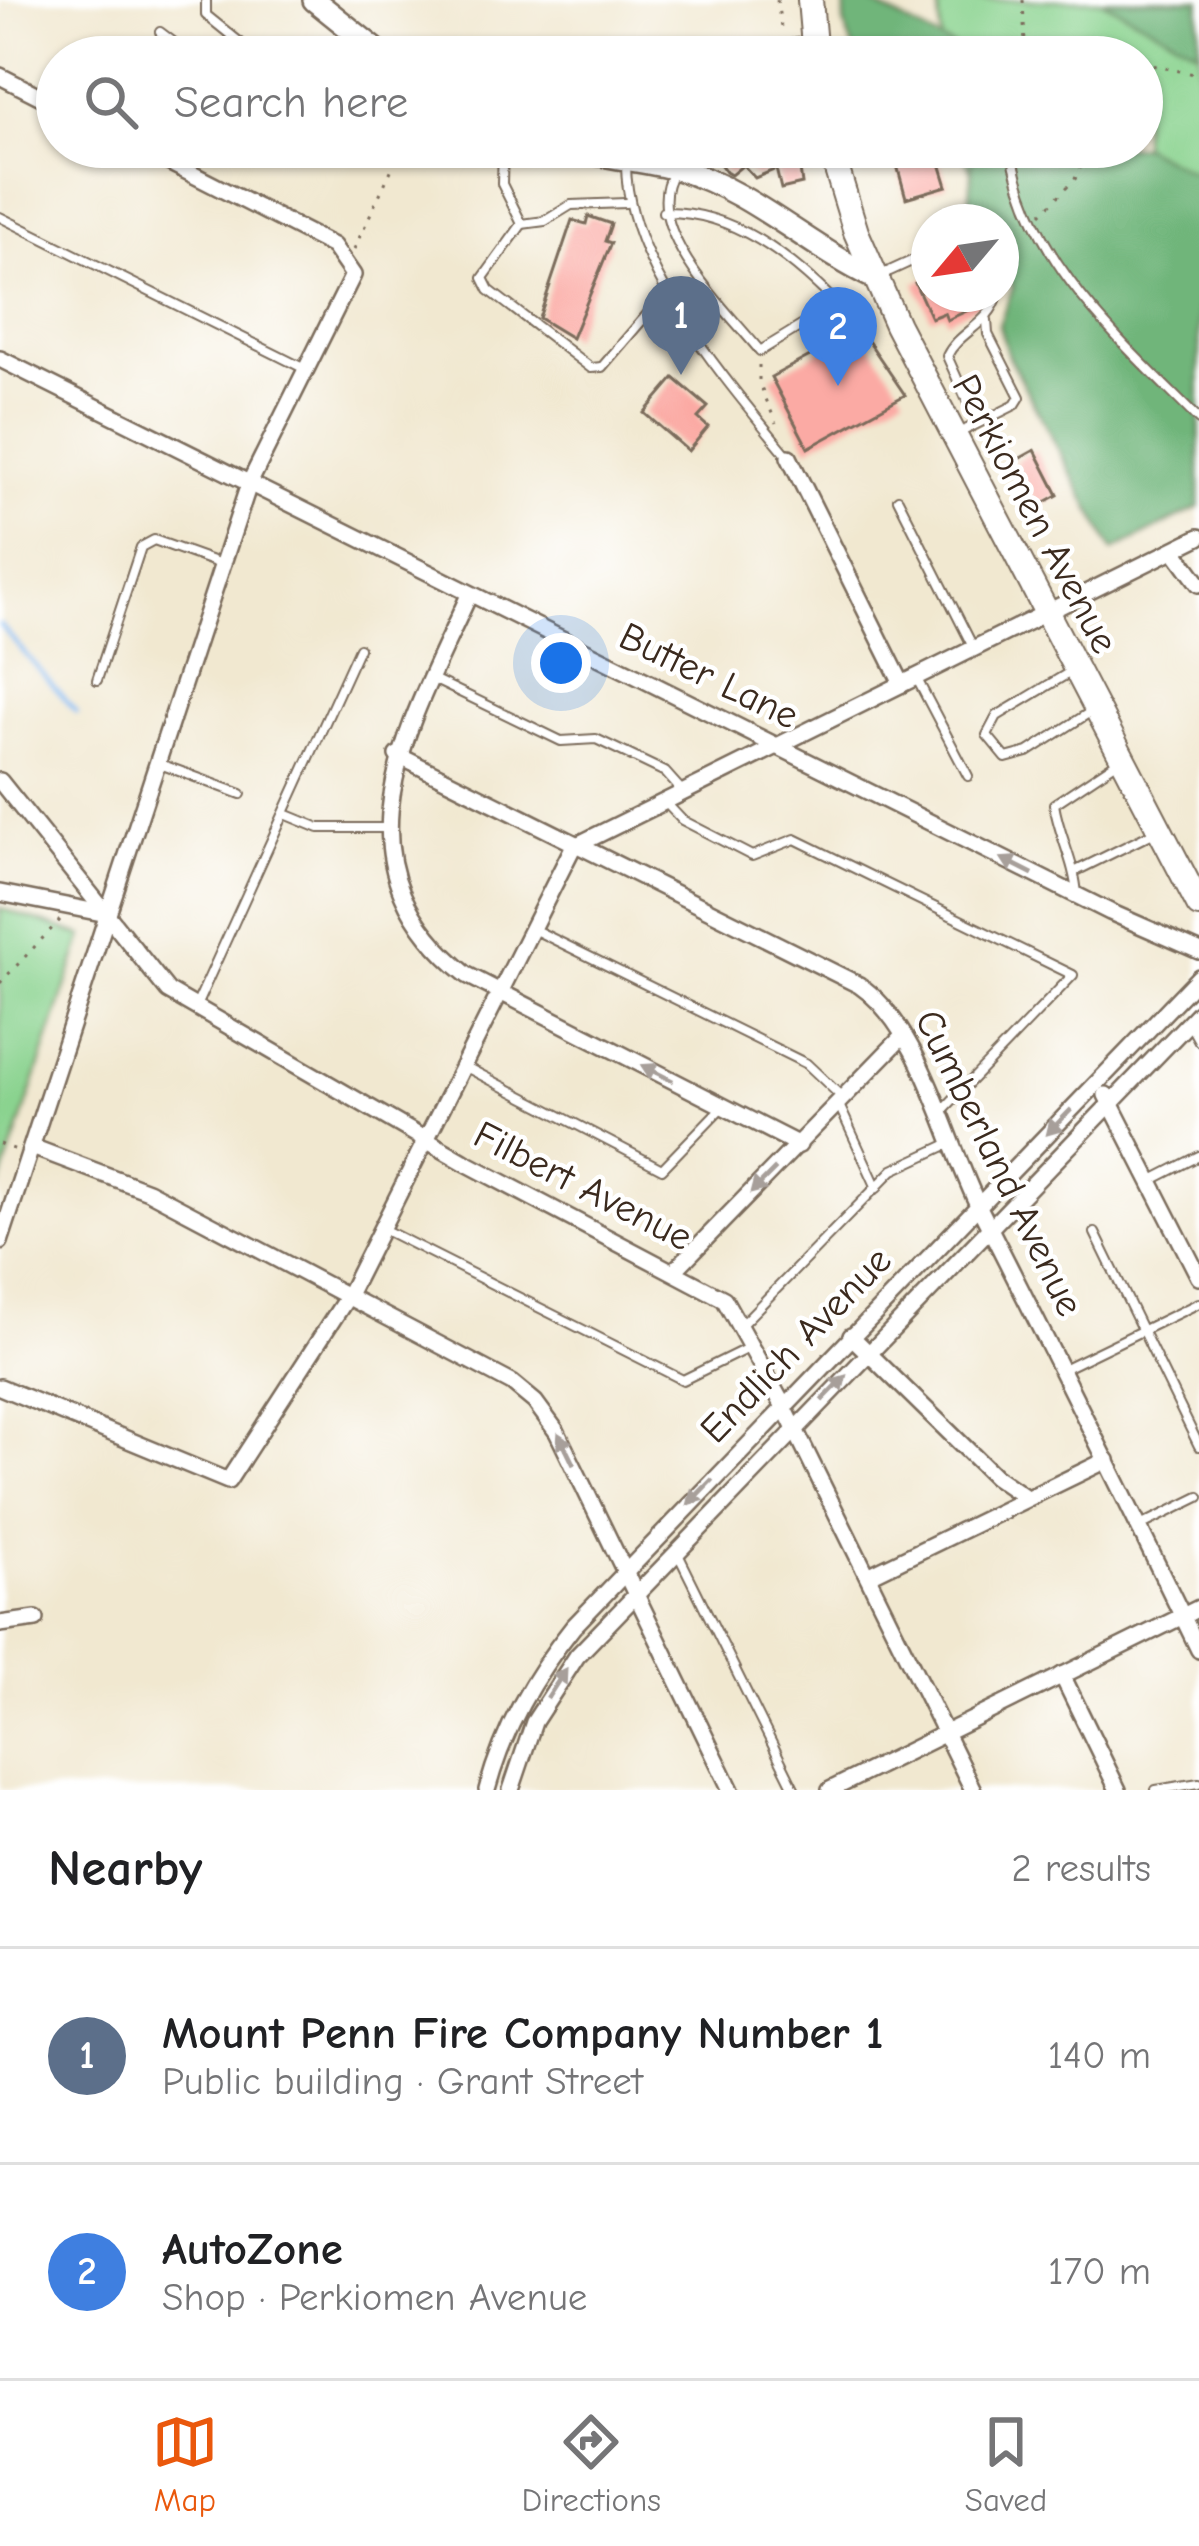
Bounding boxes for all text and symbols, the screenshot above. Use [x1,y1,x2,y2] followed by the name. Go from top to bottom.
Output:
[36,36,1163,168] search box
[78,69,144,135] icon: search
[174,76,408,128] text: Search here
[911,204,1019,312] north arrow
[642,276,720,375] pin: 1
[799,287,877,386] pin: 2
[943,367,1127,661] street label: Perkiomen Avenue
[612,613,806,739] street label: Butter Lane
[531,633,591,693] your location
[1000,856,1034,876] one-way arrow
[905,1003,1093,1323] street label: Cumberland Avenue
[640,1064,674,1084] one-way arrow
[1046,1107,1074,1136] one-way arrow
[466,1112,700,1260] street label: Filbert Avenue
[750,1166,778,1195] one-way arrow
[691,1238,901,1452] street label: Endlich Avenue
[819,1374,847,1403] one-way arrow
[556,1432,576,1467] one-way arrow
[686,1477,714,1506] one-way arrow
[545,1667,567,1700] one-way arrow
[48,1839,202,1898] text: Nearby
[1011,1846,1151,1891] text: 2 results
[162,2007,883,2059] text: Mount Penn Fire Company Number 1
[79,2033,95,2078] text: 1
[1048,2033,1151,2078] text: 140 m
[162,2059,643,2104] text: Public building · Grant Street
[162,2223,343,2275] text: AutoZone
[77,2249,97,2294] text: 2
[1048,2249,1151,2294] text: 170 m
[162,2275,587,2320] text: Shop · Perkiomen Avenue
[152,2409,218,2519] tab: Map
[522,2409,661,2519] tab: Directions
[965,2409,1047,2519] tab: Saved

